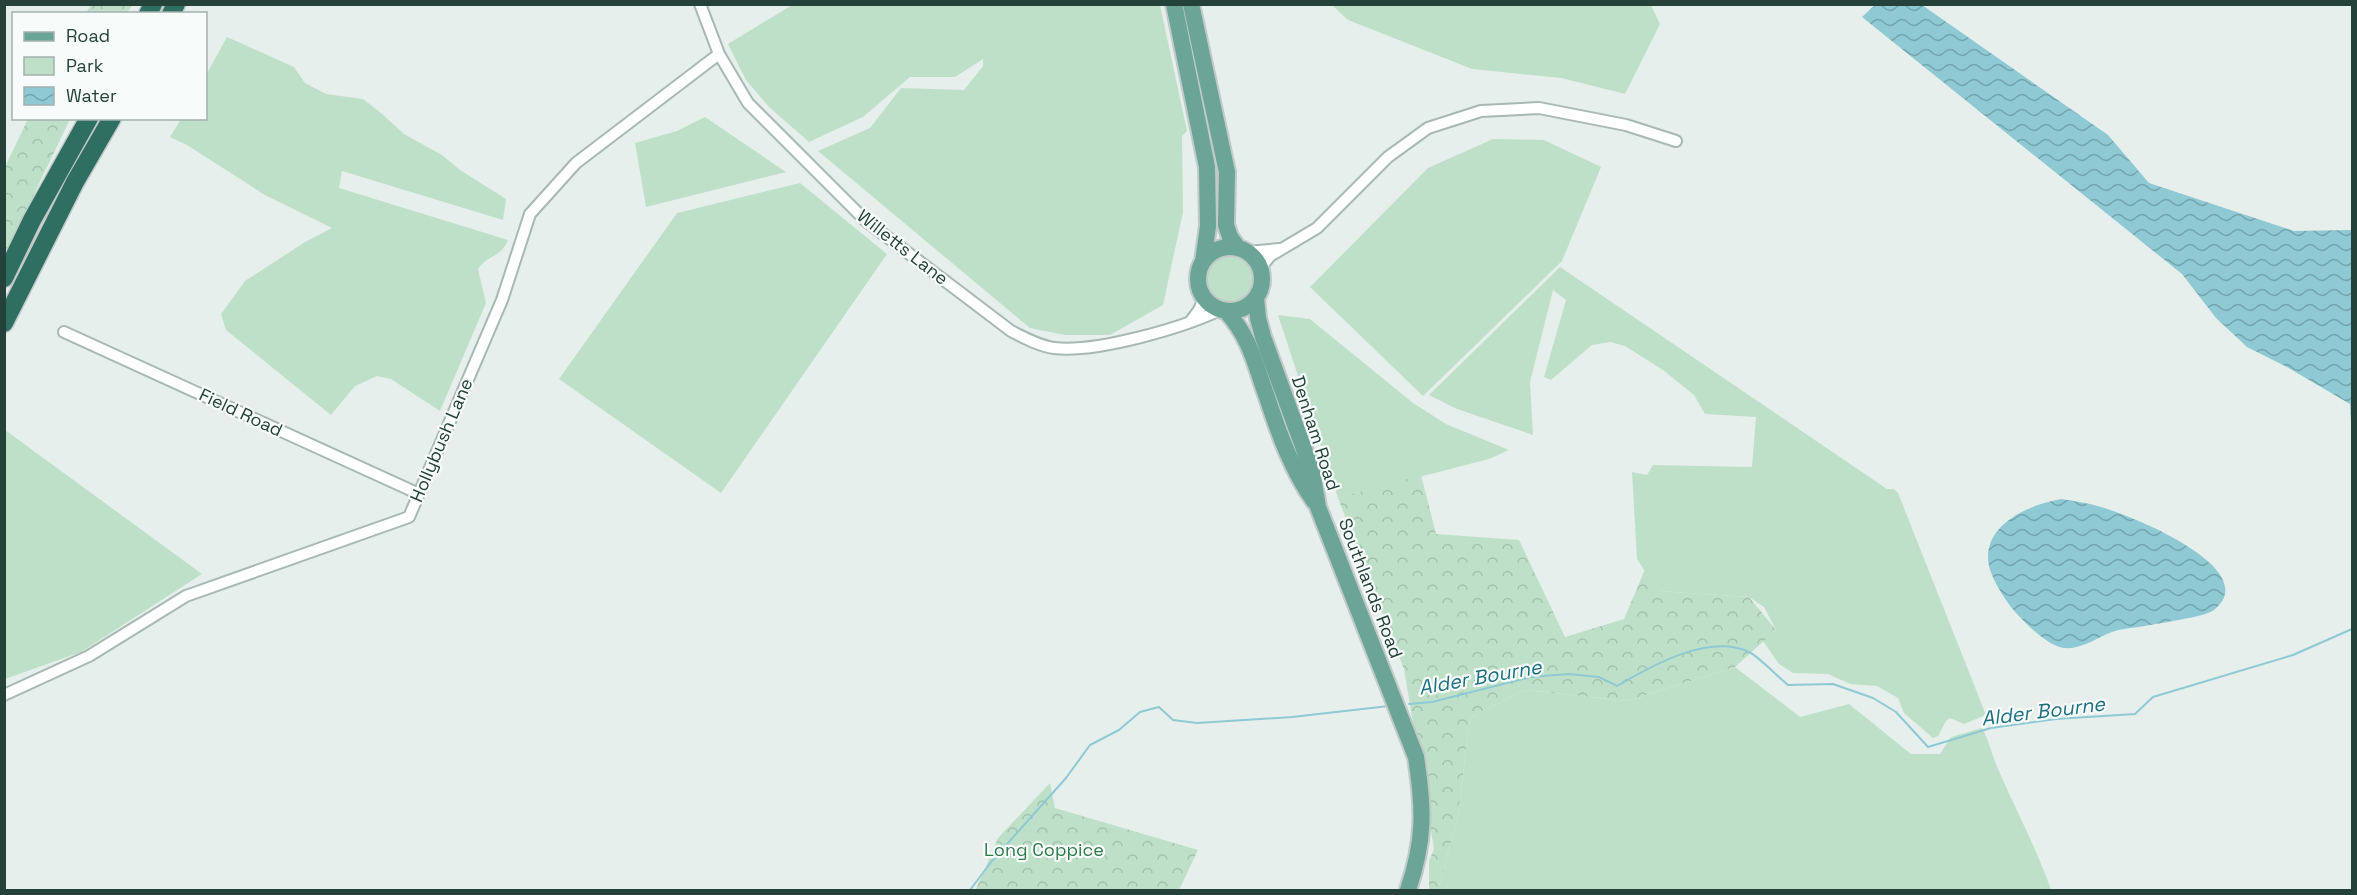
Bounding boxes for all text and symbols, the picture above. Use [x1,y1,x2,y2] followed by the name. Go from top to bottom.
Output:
[12,12,207,120] legend
[66,24,110,47] text: Road
[66,54,104,77] text: Park
[66,84,117,107] text: Water
[853,204,953,290] street label: Willetts Lane
[1287,373,1345,493] street label: Denham Road
[405,375,477,505] street label: Hollybush Lane
[196,383,286,441] street label: Field Road
[1334,515,1408,661] street label: Southlands Road
[1416,653,1545,701] water label: Alder Bourne
[1980,690,2107,731] water label: Alder Bourne
[984,838,1104,861] park label: Long Coppice

